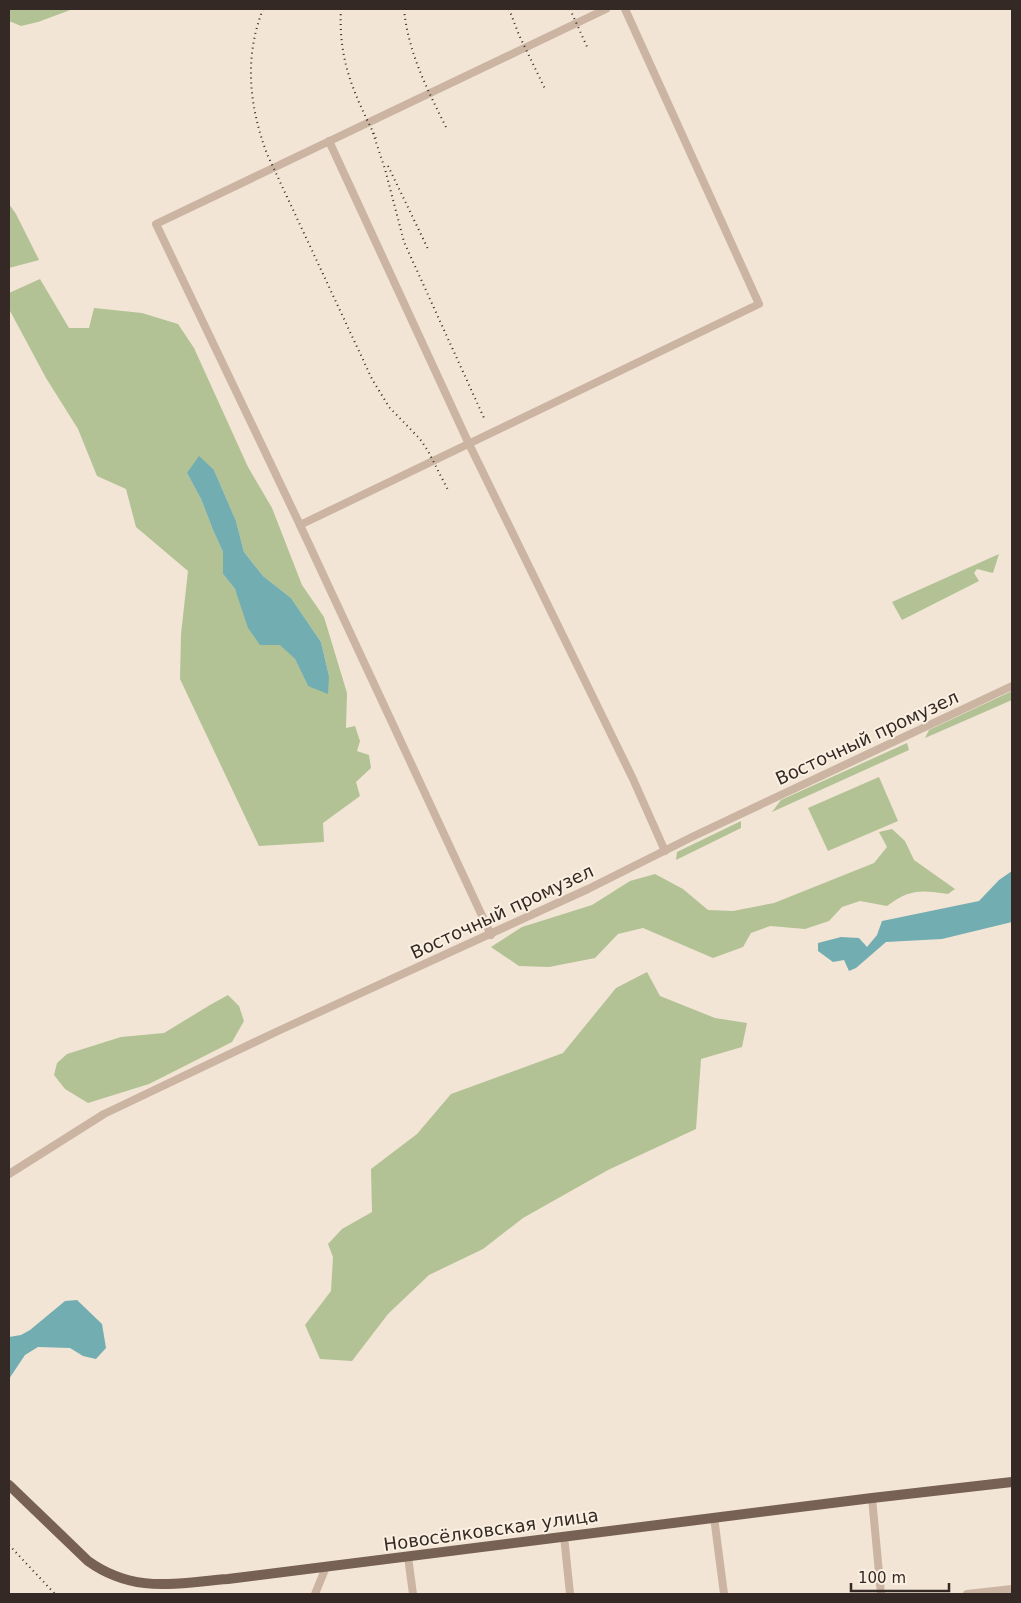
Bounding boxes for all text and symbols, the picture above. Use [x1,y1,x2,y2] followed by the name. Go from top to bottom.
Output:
[772,686,962,789] street label: Восточный промузел
[407,860,597,963] street label: Восточный промузел
[382,1504,600,1555] street label: Новосёлковская улица
[851,1560,948,1592] scale bar
[858,1569,906,1587] text: 100 m

